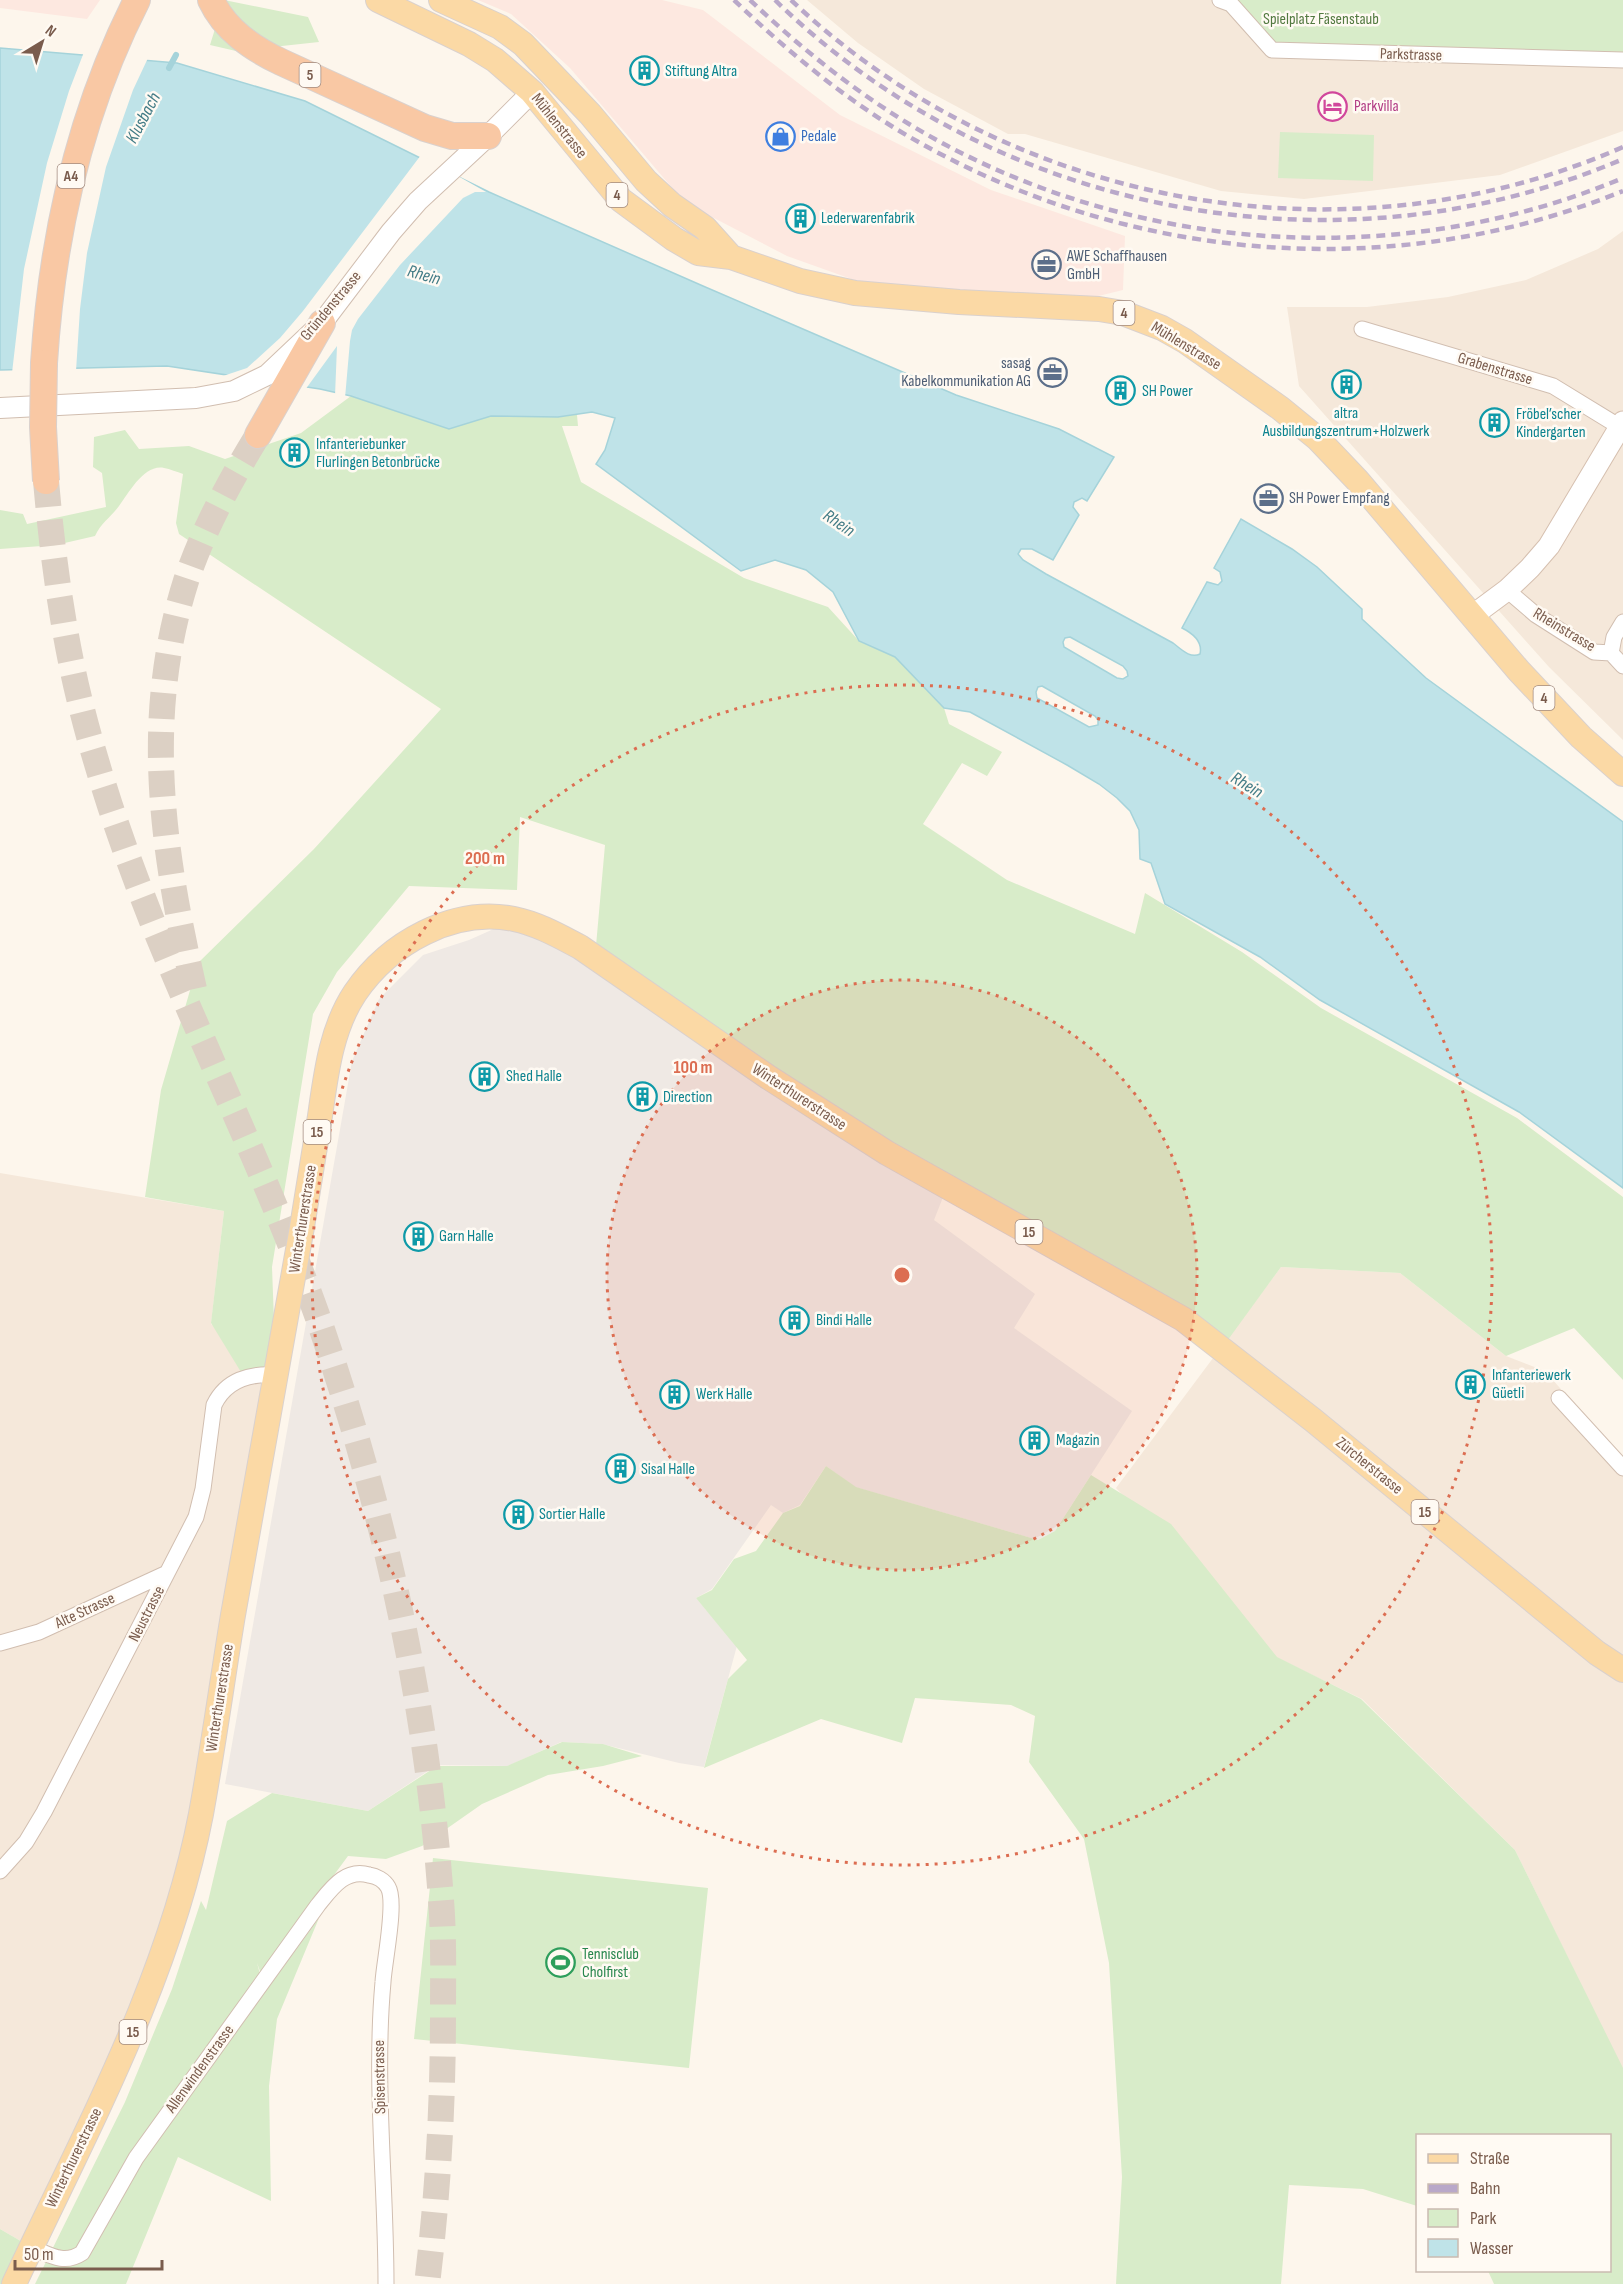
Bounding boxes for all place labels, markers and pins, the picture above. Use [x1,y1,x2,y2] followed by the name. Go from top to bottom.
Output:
[628,55,660,87] building icon: Stiftung Altra
[665,62,737,81] place label: Stiftung Altra
[1317,90,1349,122] hotel icon: Parkvilla
[1354,97,1399,116] place label: Parkvilla
[764,120,796,152] shop icon: Pedale
[801,127,836,146] place label: Pedale
[784,202,816,234] building icon: Lederwarenfabrik
[821,209,915,228] place label: Lederwarenfabrik
[1066,247,1167,284] place label: AWE Schaffhausen GmbH
[1030,249,1062,281] office icon: AWE Schaffhausen GmbH
[901,354,1031,391] place label: sasag Kabelkommunikation AG
[1036,356,1068,388] office icon: sasag Kabelkommunikation AG
[1330,369,1362,401] building icon: altra Ausbildungszentrum+Holzwerk
[1105,375,1137,407] building icon: SH Power
[1142,382,1193,401] place label: SH Power
[1262,404,1429,441] place label: altra Ausbildungszentrum+Holzwerk
[1516,405,1586,442] place label: Fröbel’scher Kindergarten
[1479,407,1511,439] building icon: Fröbel’scher Kindergarten
[316,435,440,472] place label: Infanteriebunker Flurlingen Betonbrücke
[279,437,311,469] building icon: Infanteriebunker Flurlingen Betonbrücke
[1252,482,1284,514] office icon: SH Power Empfang
[1289,489,1390,508] place label: SH Power Empfang
[469,1060,501,1092] building icon: Shed Halle
[506,1067,562,1086] place label: Shed Halle
[626,1081,658,1113] building icon: Direction
[663,1088,712,1107] place label: Direction
[402,1220,434,1252] building icon: Garn Halle
[439,1227,494,1246] place label: Garn Halle
[892,1265,912,1285] centre of rings
[779,1304,811,1336] building icon: Bindi Halle
[816,1311,872,1330] place label: Bindi Halle
[1492,1366,1571,1403] place label: Infanteriewerk Güetli
[1455,1368,1487,1400] building icon: Infanteriewerk Güetli
[659,1378,691,1410] building icon: Werk Halle
[696,1385,753,1404] place label: Werk Halle
[1019,1424,1051,1456] building icon: Magazin
[1056,1431,1100,1450] place label: Magazin
[604,1453,636,1485] building icon: Sisal Halle
[641,1460,695,1479] place label: Sisal Halle
[502,1498,534,1530] building icon: Sortier Halle
[539,1505,605,1524] place label: Sortier Halle
[582,1945,639,1982] place label: Tennisclub Cholfirst
[545,1947,577,1979] sports icon: Tennisclub Cholfirst

